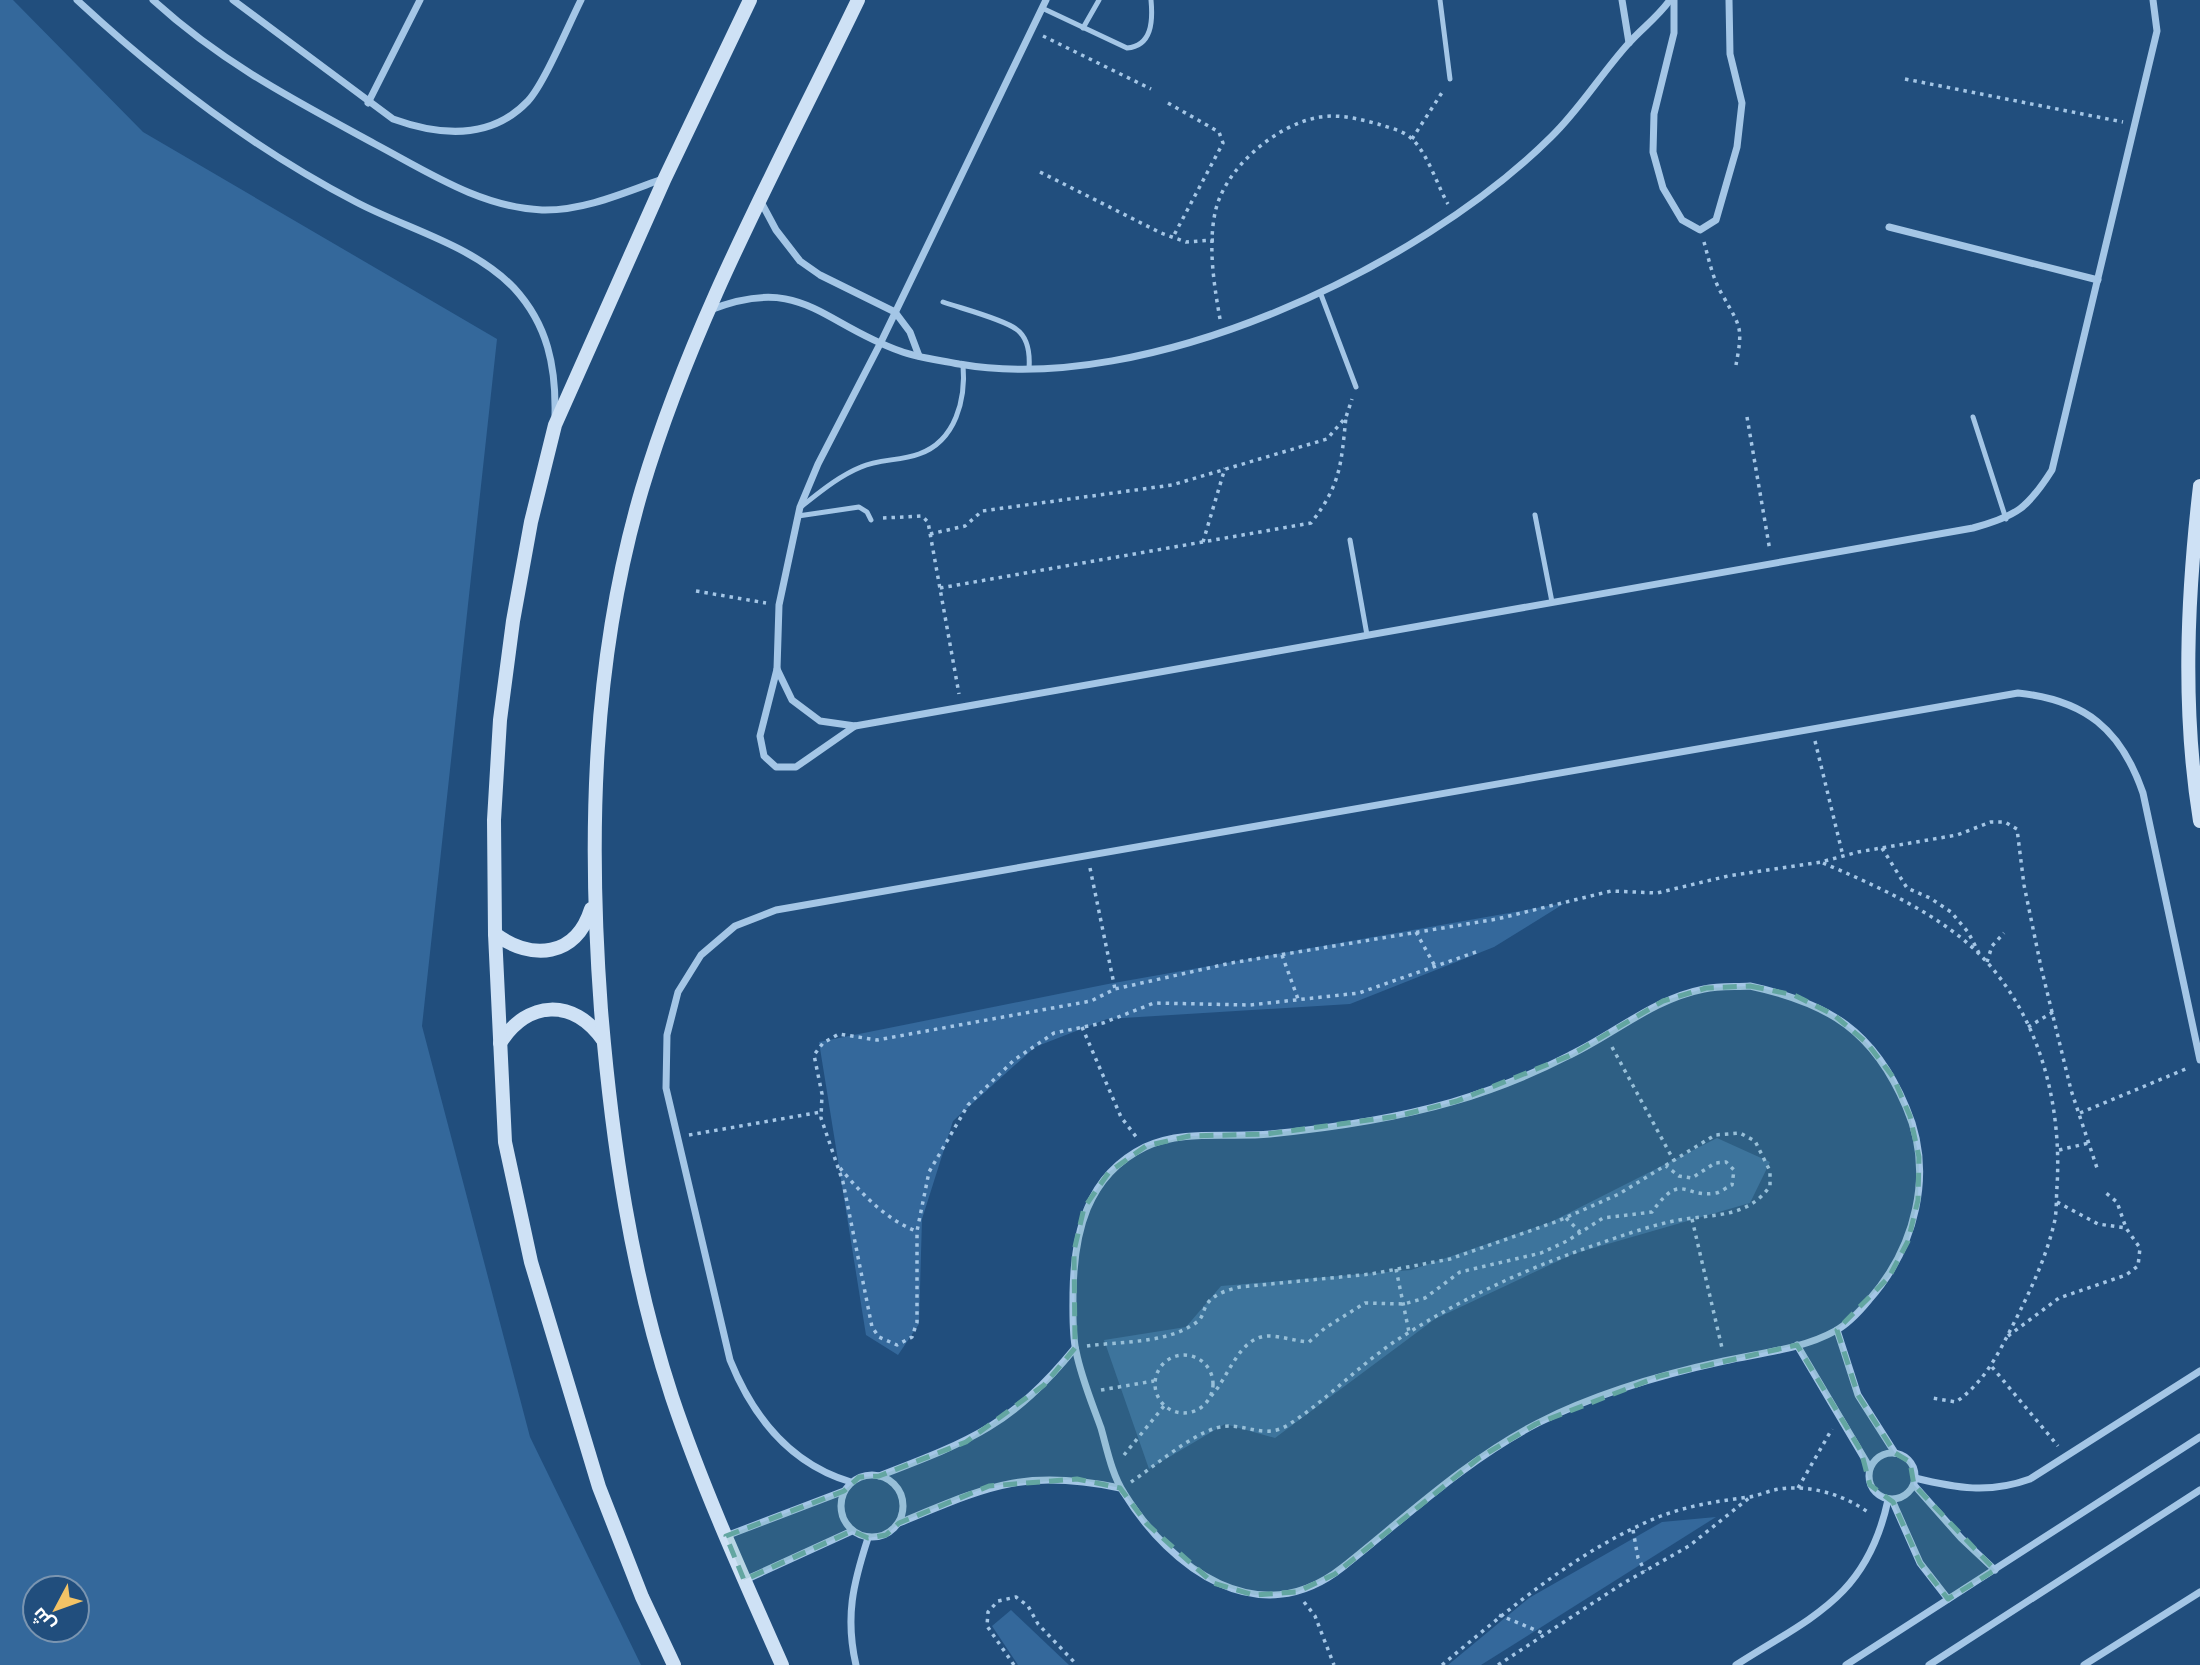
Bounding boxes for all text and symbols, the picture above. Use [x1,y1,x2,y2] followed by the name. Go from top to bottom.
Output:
[21,1574,91,1644] north arrow
[26,1603,60,1637] text: ش

